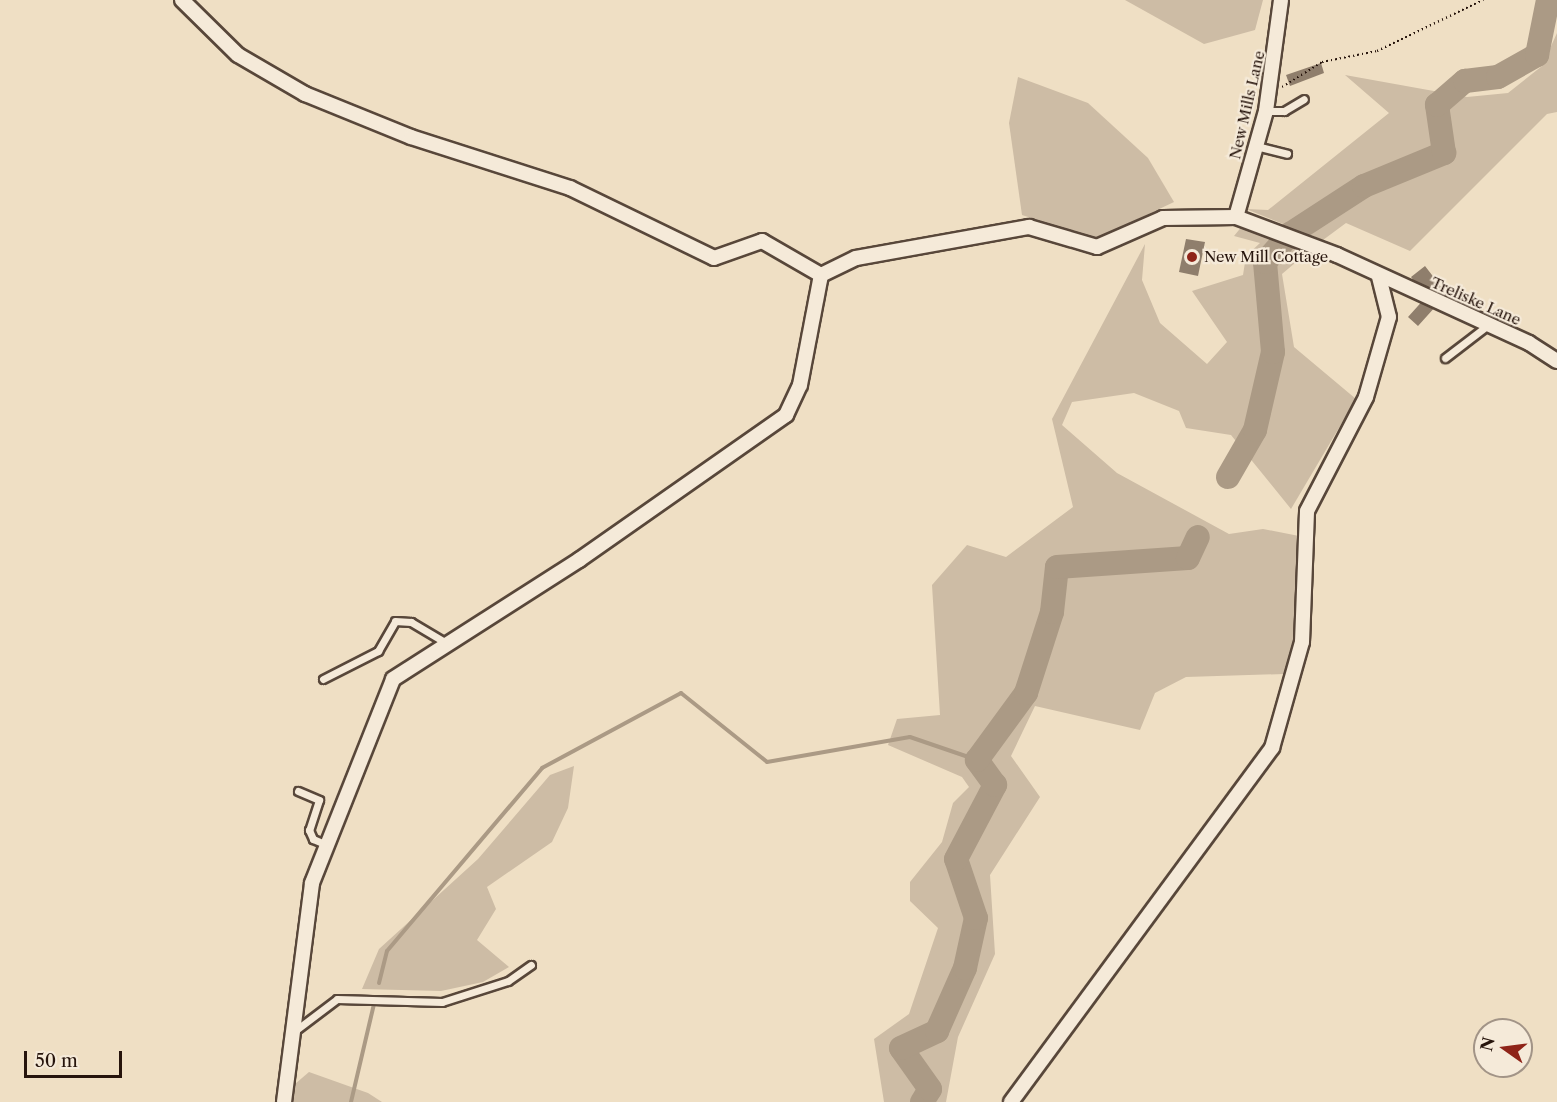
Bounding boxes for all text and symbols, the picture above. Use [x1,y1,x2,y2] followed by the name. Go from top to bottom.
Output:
[1226,49,1268,161] street label: New Mills Lane
[1204,248,1329,266] place label: New Mill Cottage
[1185,250,1199,264] marker: New Mill Cottage
[1428,273,1524,329] street label: Treliske Lane
[1473,1018,1533,1078] north arrow
[1476,1035,1499,1053] text: N
[27,1039,124,1077] scale bar
[35,1050,78,1072] text: 50 m

